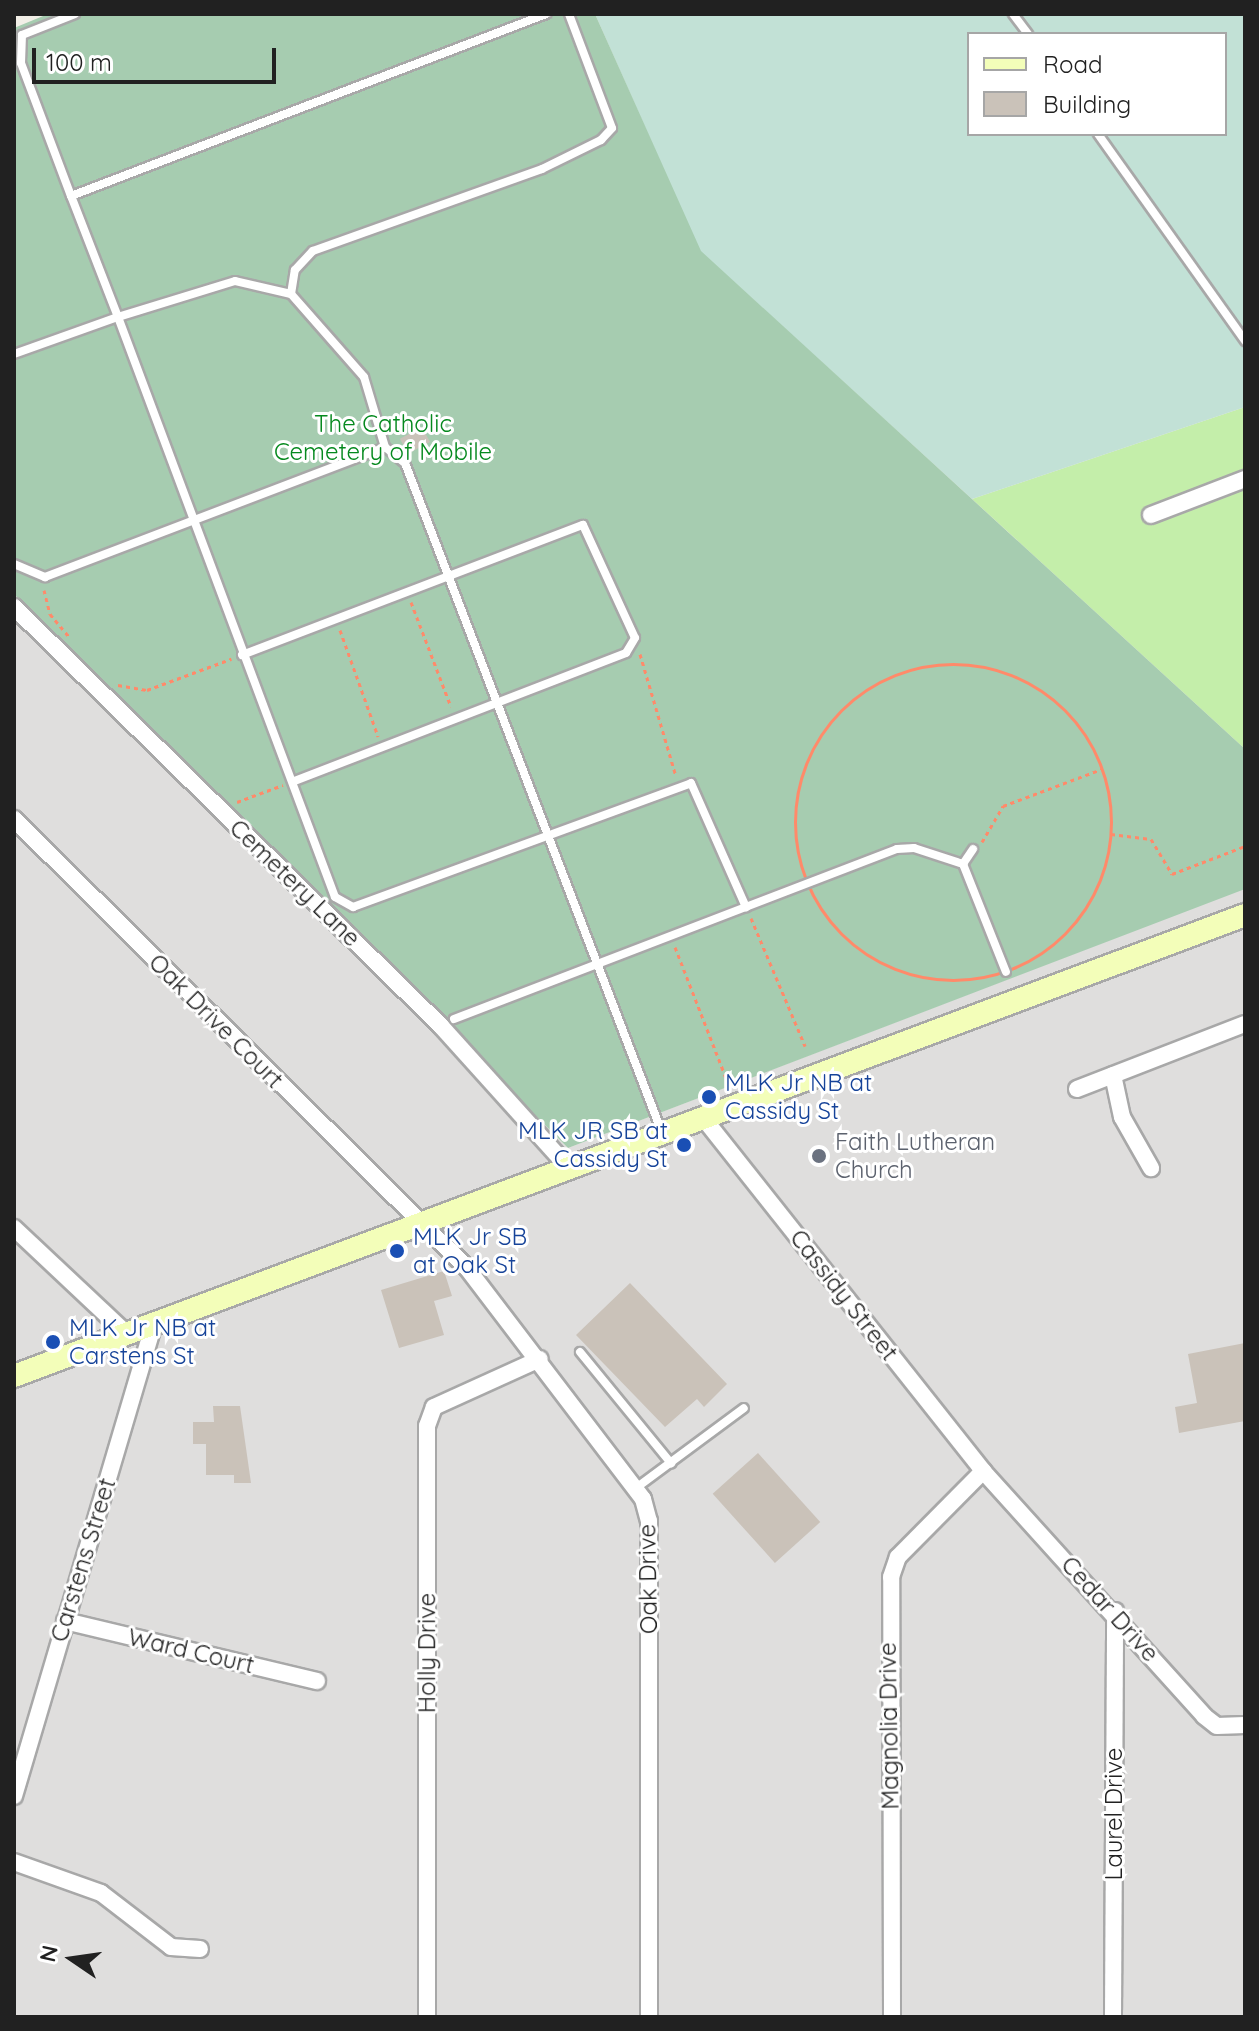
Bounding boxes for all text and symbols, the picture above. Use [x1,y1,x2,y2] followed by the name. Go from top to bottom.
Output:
[36,32,280,82] scale bar
[967,32,1227,136] legend
[46,47,112,77] text: 100 m
[1043,49,1103,79] text: Road
[1043,89,1131,119] text: Building
[274,410,492,466] park label: The Catholic Cemetery of Mobile
[224,813,366,953] street label: Cemetery Lane
[143,948,289,1094] street label: Oak Drive Court
[725,1069,872,1125] place label: MLK Jr NB at Cassidy St
[700,1088,718,1106] marker: MLK Jr NB at Cassidy St
[518,1117,668,1173] place label: MLK JR SB at Cassidy St
[835,1128,995,1184] place label: Faith Lutheran Church
[675,1136,693,1154] marker: MLK JR SB at Cassidy St
[810,1147,828,1165] marker: Faith Lutheran Church
[413,1223,527,1279] place label: MLK Jr SB at Oak St
[784,1224,904,1366] street label: Cassidy Street
[388,1242,406,1260] marker: MLK Jr SB at Oak St
[69,1314,216,1370] place label: MLK Jr NB at Carstens St
[44,1333,62,1351] marker: MLK Jr NB at Carstens St
[44,1475,122,1645] street label: Carstens Street
[633,1524,663,1634] street label: Oak Drive
[1055,1550,1165,1668] street label: Cedar Drive
[413,1593,441,1713] street label: Holly Drive
[125,1623,257,1679] street label: Ward Court
[873,1642,905,1810] street label: Magnolia Drive
[1100,1748,1128,1880] street label: Laurel Drive
[32,1919,112,1999] north arrow
[33,1943,64,1965] text: N

